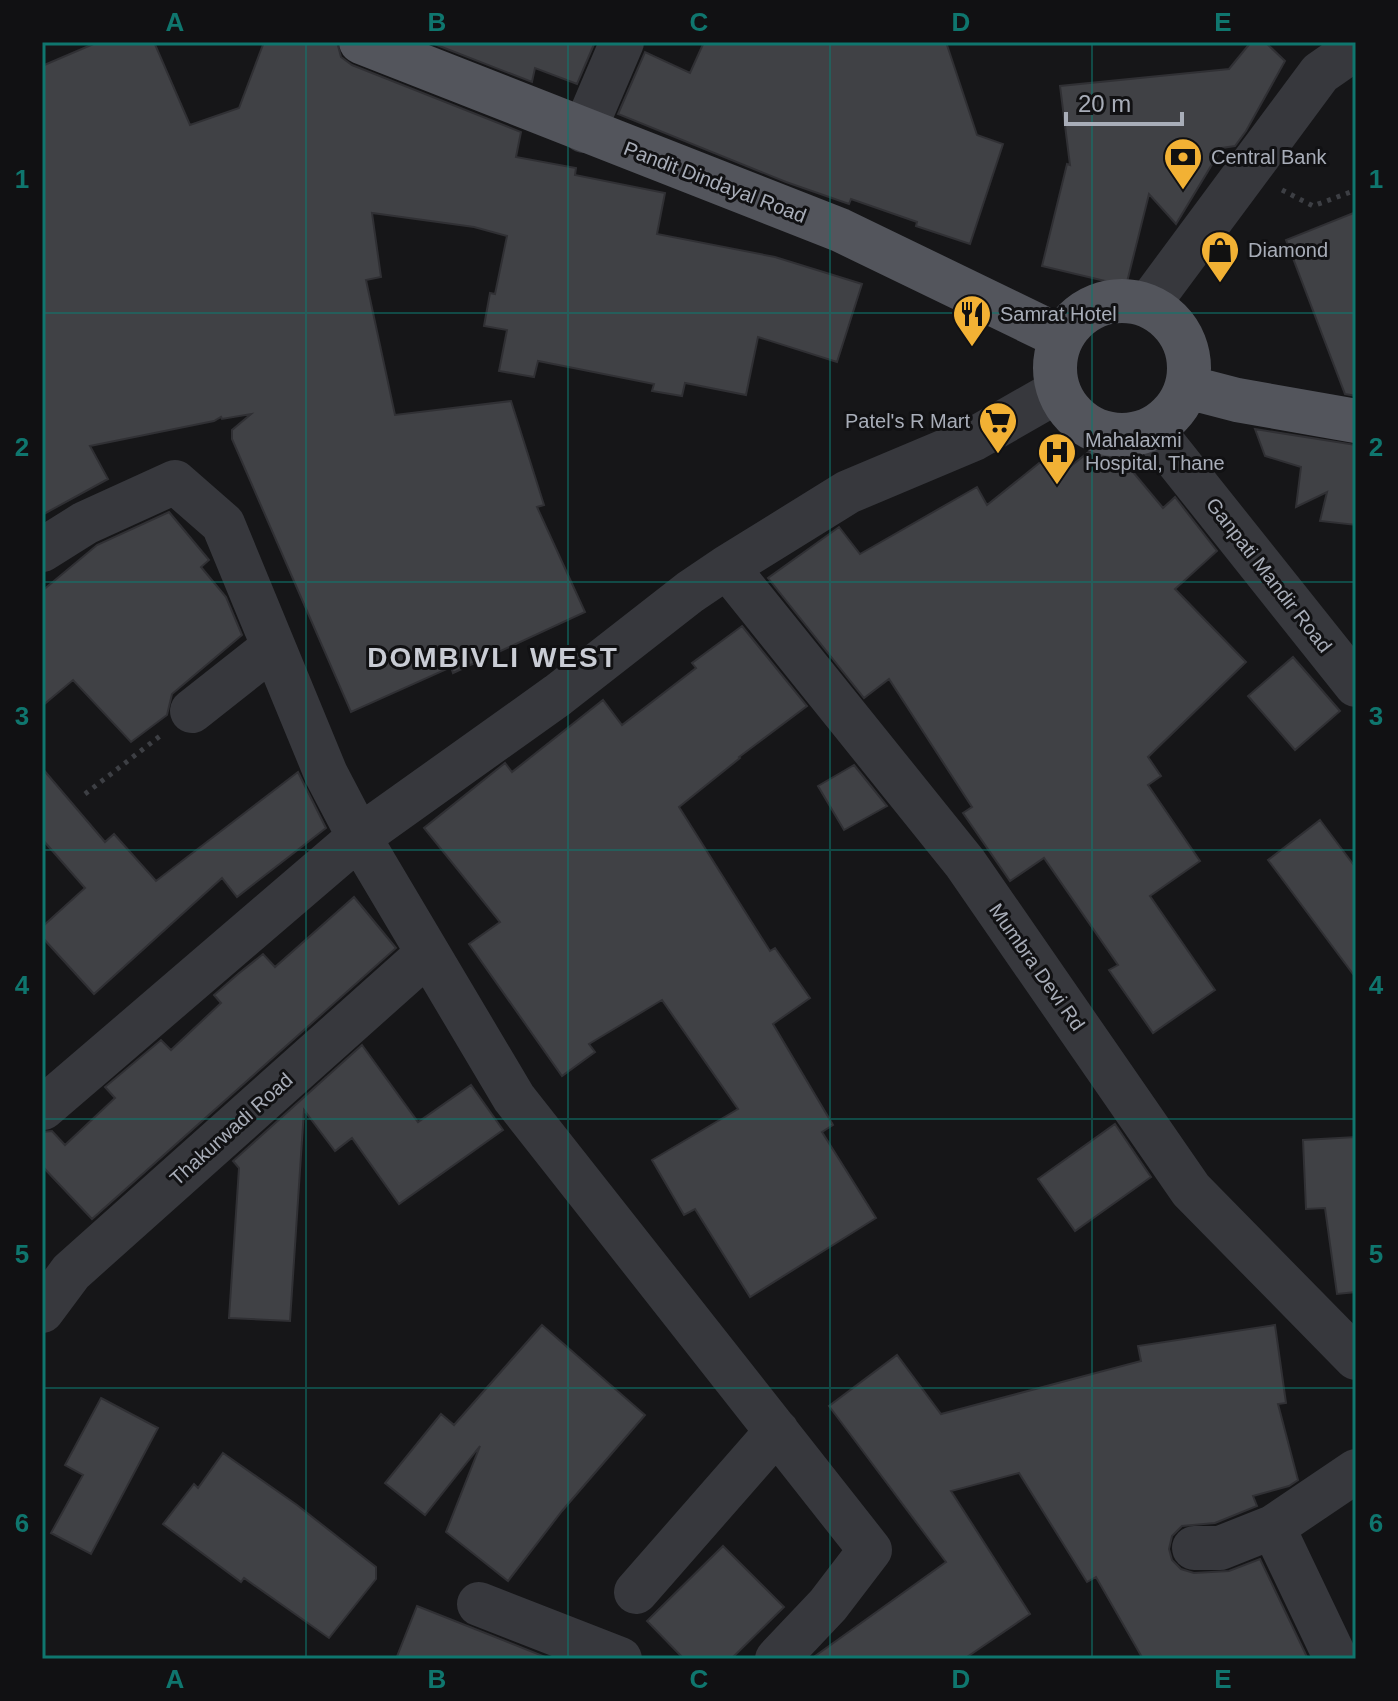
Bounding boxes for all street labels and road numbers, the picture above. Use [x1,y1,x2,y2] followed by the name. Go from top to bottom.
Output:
[621,137,809,227] street label: Pandit Dindayal Road
[1202,493,1336,657] street label: Ganpati Mandir Road
[985,899,1089,1035] street label: Mumbra Devi Rd
[165,1068,297,1190] street label: Thakurwadi Road

